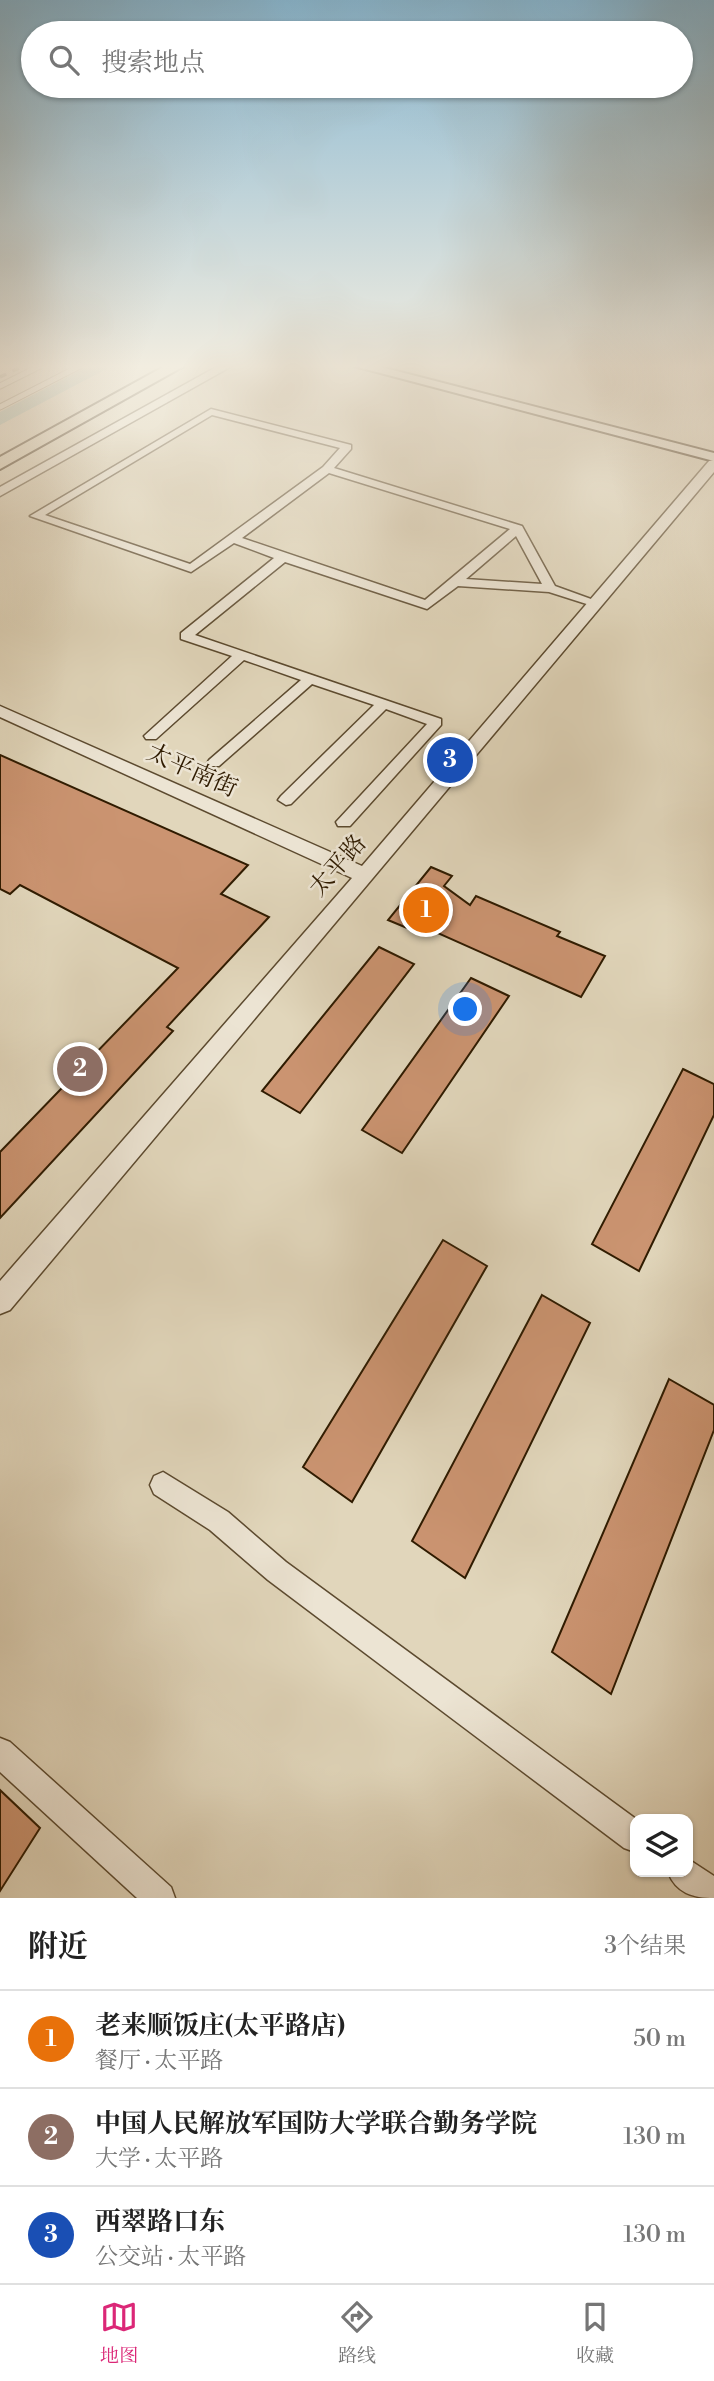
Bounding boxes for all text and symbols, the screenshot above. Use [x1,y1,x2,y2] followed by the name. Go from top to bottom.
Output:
[21,21,693,98] search box
[45,41,83,79] icon: search
[101,47,205,79] text: 搜索地点
[427,734,473,786] pin: 3
[142,738,242,804] street label: 太平南街
[303,829,373,903] street label: 太平路
[403,884,449,936] pin: 1
[448,992,482,1026] your location
[57,1043,103,1095] pin: 2
[630,1814,693,1877] map controls
[630,1814,693,1877] button: layers
[28,1928,88,1966] text: 附近
[604,1932,686,1960] text: 3个结果
[95,2010,345,2042] text: 老来顺饭庄(太平路店)
[45,2025,57,2053] text: 1
[633,2025,686,2053] text: 50 m
[95,2047,223,2075] text: 餐厅 · 太平路
[95,2108,537,2140] text: 中国人民解放军国防大学联合勤务学院
[44,2123,58,2151] text: 2
[623,2123,686,2151] text: 130 m
[95,2145,223,2173] text: 大学 · 太平路
[95,2206,225,2238] text: 西翠路口东
[44,2221,58,2249] text: 3
[623,2221,686,2249] text: 130 m
[95,2243,246,2271] text: 公交站 · 太平路
[100,2298,138,2368] tab: 地图
[338,2298,376,2368] tab: 路线
[576,2298,614,2368] tab: 收藏

